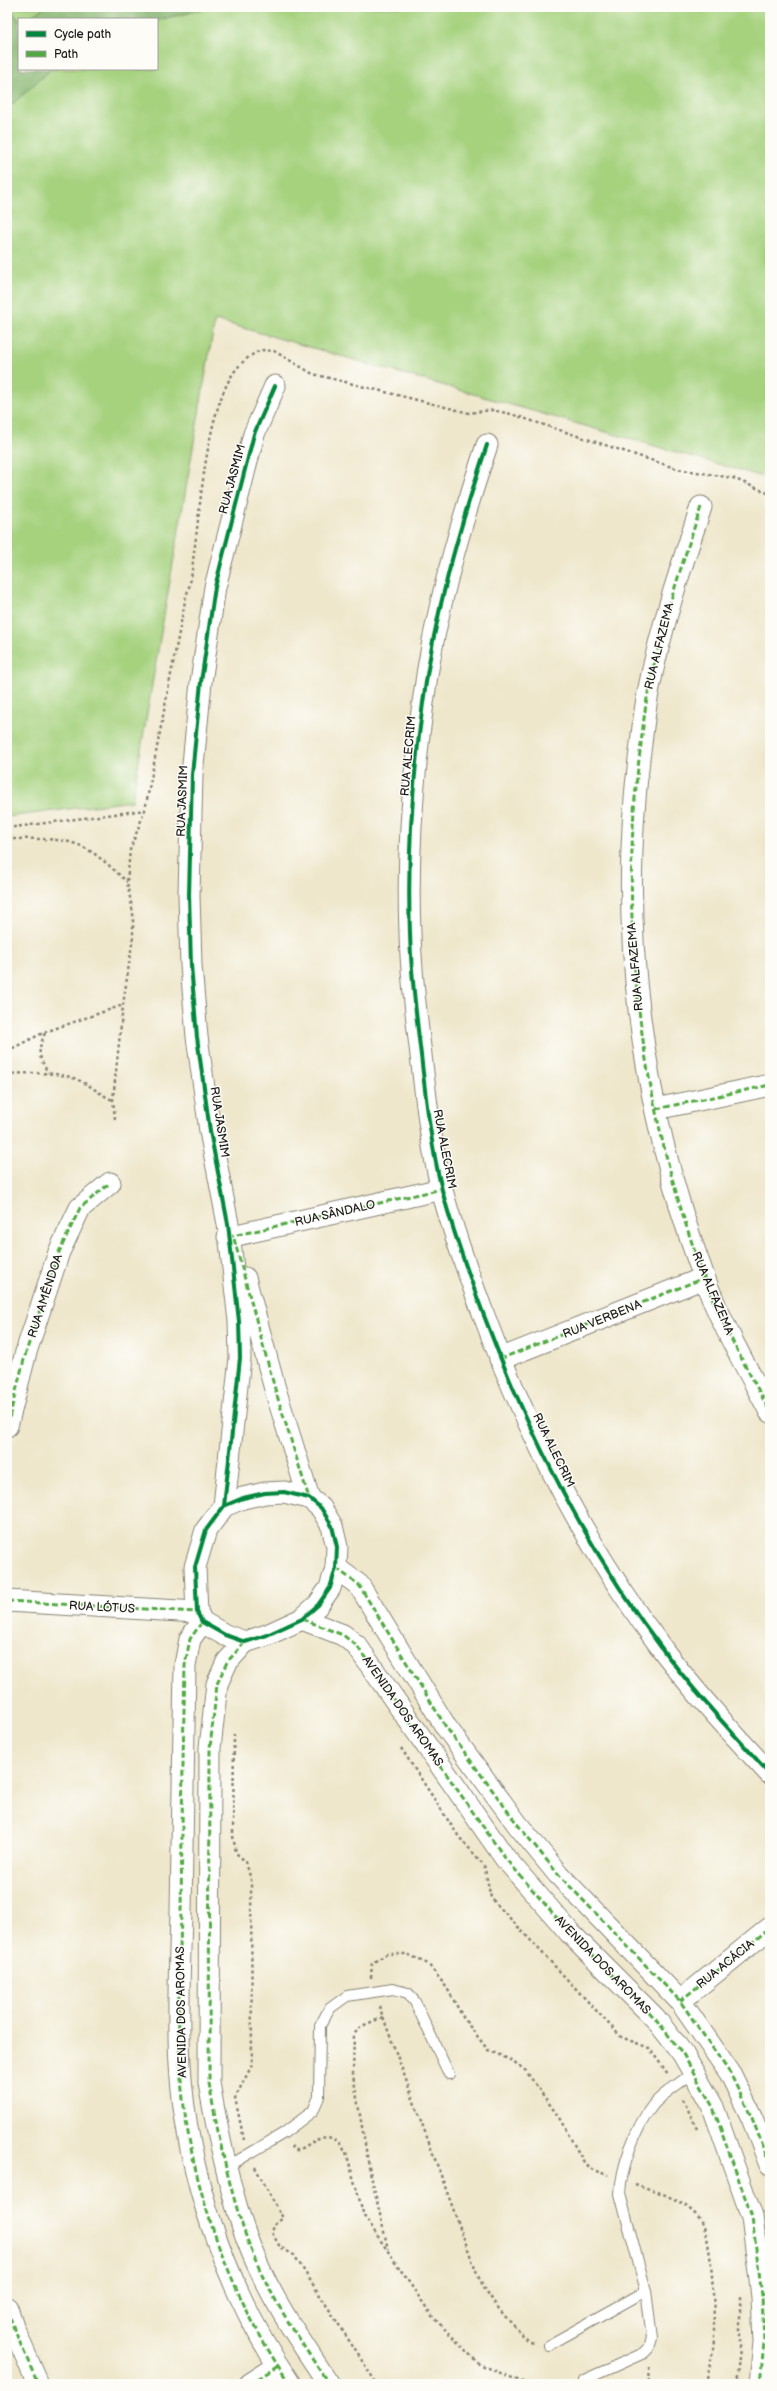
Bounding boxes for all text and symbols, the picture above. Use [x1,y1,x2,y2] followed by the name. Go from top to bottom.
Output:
[18,18,158,70] legend
[54,27,111,42] text: Cycle path
[54,47,79,62] text: Path
[216,443,249,516] street label: RUA JASMIM
[641,601,678,691] street label: RUA ALFAZEMA
[398,715,419,797] street label: RUA ALECRIM
[174,765,191,837] street label: RUA JASMIM
[624,921,647,1012] street label: RUA ALFAZEMA
[206,1085,233,1159] street label: RUA JASMIM
[429,1108,460,1190] street label: RUA ALECRIM
[293,1195,377,1230] street label: RUA SÂNDALO
[688,1249,737,1338] street label: RUA ALFAZEMA
[23,1251,66,1340] street label: RUA AMÊNDOA
[561,1297,644,1342] street label: RUA VERBENA
[529,1411,578,1490] street label: RUA ALECRIM
[69,1596,135,1617] street label: RUA LÓTUS
[359,1653,446,1769] street label: AVENIDA DOS AROMAS
[552,1913,654,2018] street label: AVENIDA DOS AROMAS
[692,1935,758,1992] street label: RUA ACÁCIA
[173,1946,190,2078] street label: AVENIDA DOS AROMAS

